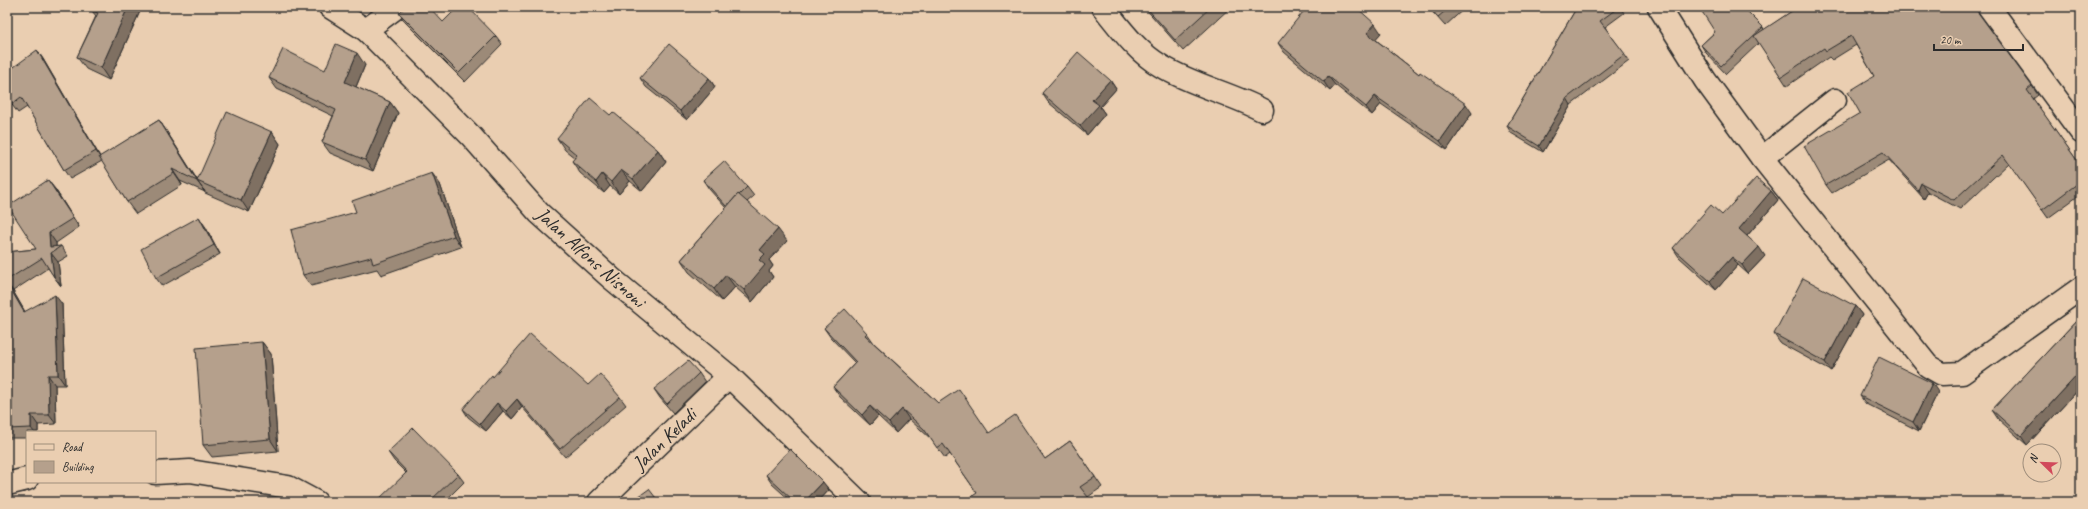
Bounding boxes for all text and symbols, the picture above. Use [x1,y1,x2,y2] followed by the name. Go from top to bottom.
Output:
[1934,26,2023,52] scale bar
[1940,32,1962,48] text: 20 m
[530,201,652,315] street label: Jalan Alfons Nisnoni
[626,401,703,477] street label: Jalan Keladi
[26,431,156,483] legend
[62,439,84,455] text: Road
[2022,443,2062,483] north arrow
[2025,451,2041,465] text: N
[62,459,94,475] text: Building

